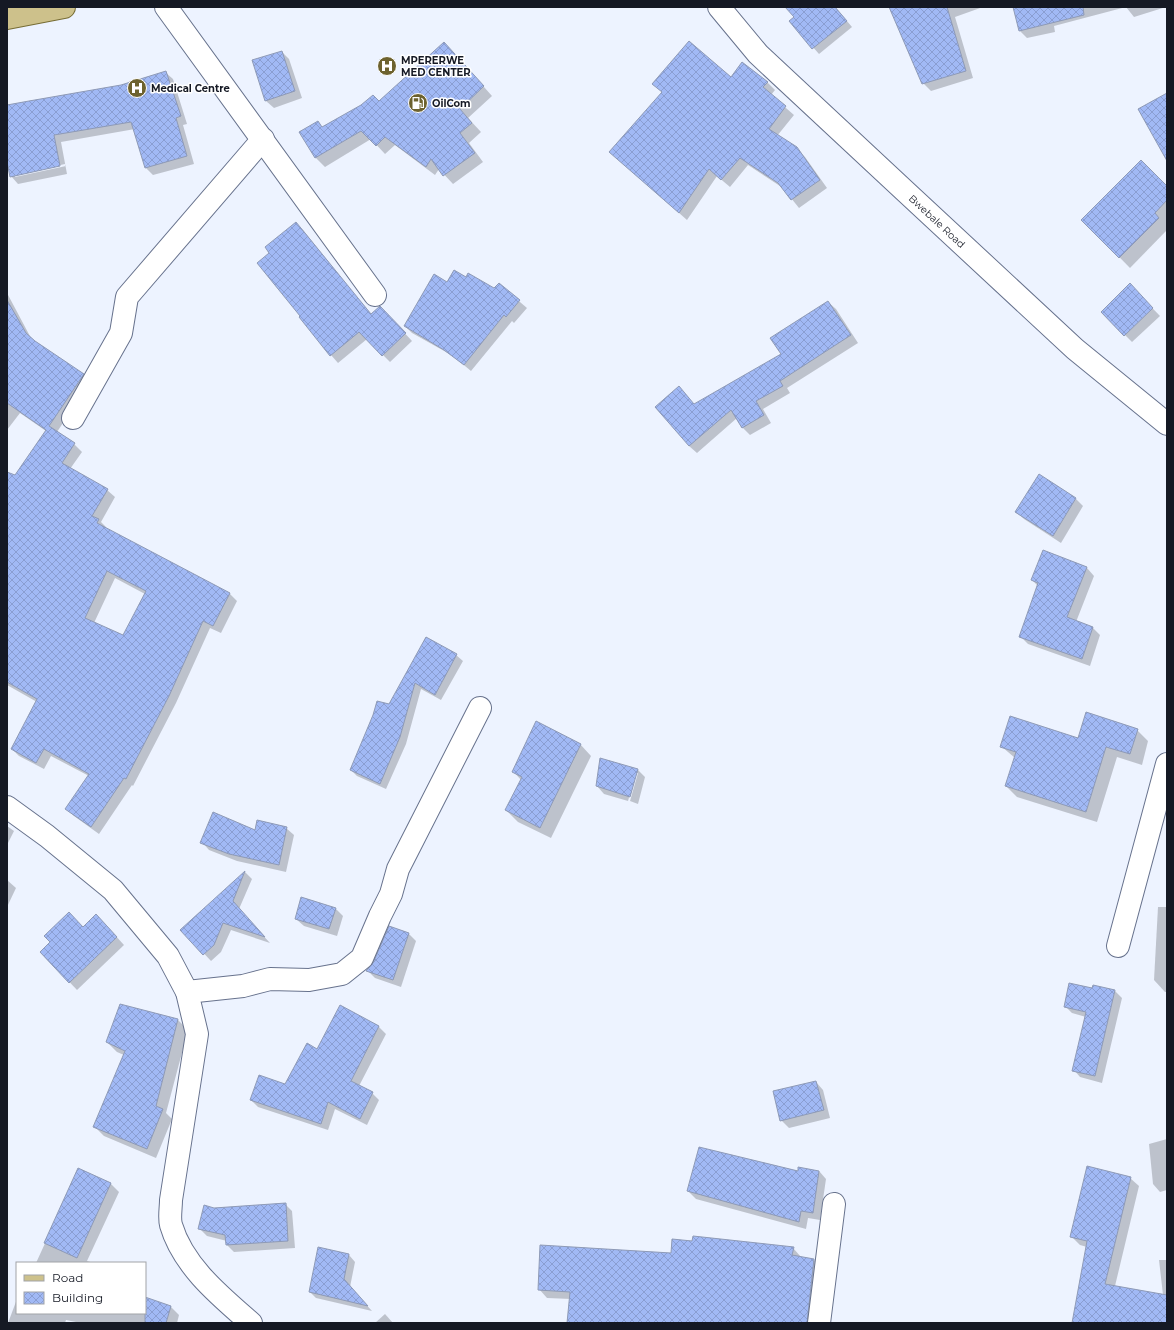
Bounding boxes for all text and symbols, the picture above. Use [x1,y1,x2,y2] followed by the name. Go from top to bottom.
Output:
[401,54,471,79] place label: MPERERWE MED CENTER
[376,55,398,77] hospital icon: MPERERWE MED CENTER
[126,77,148,99] hospital icon: Medical Centre
[151,82,230,95] place label: Medical Centre
[407,92,429,114] fuel station icon: OilCom
[432,97,471,110] place label: OilCom
[906,192,968,251] street label: Bwebale Road
[16,1262,146,1314] legend
[52,1270,83,1285] text: Road
[52,1290,103,1305] text: Building

